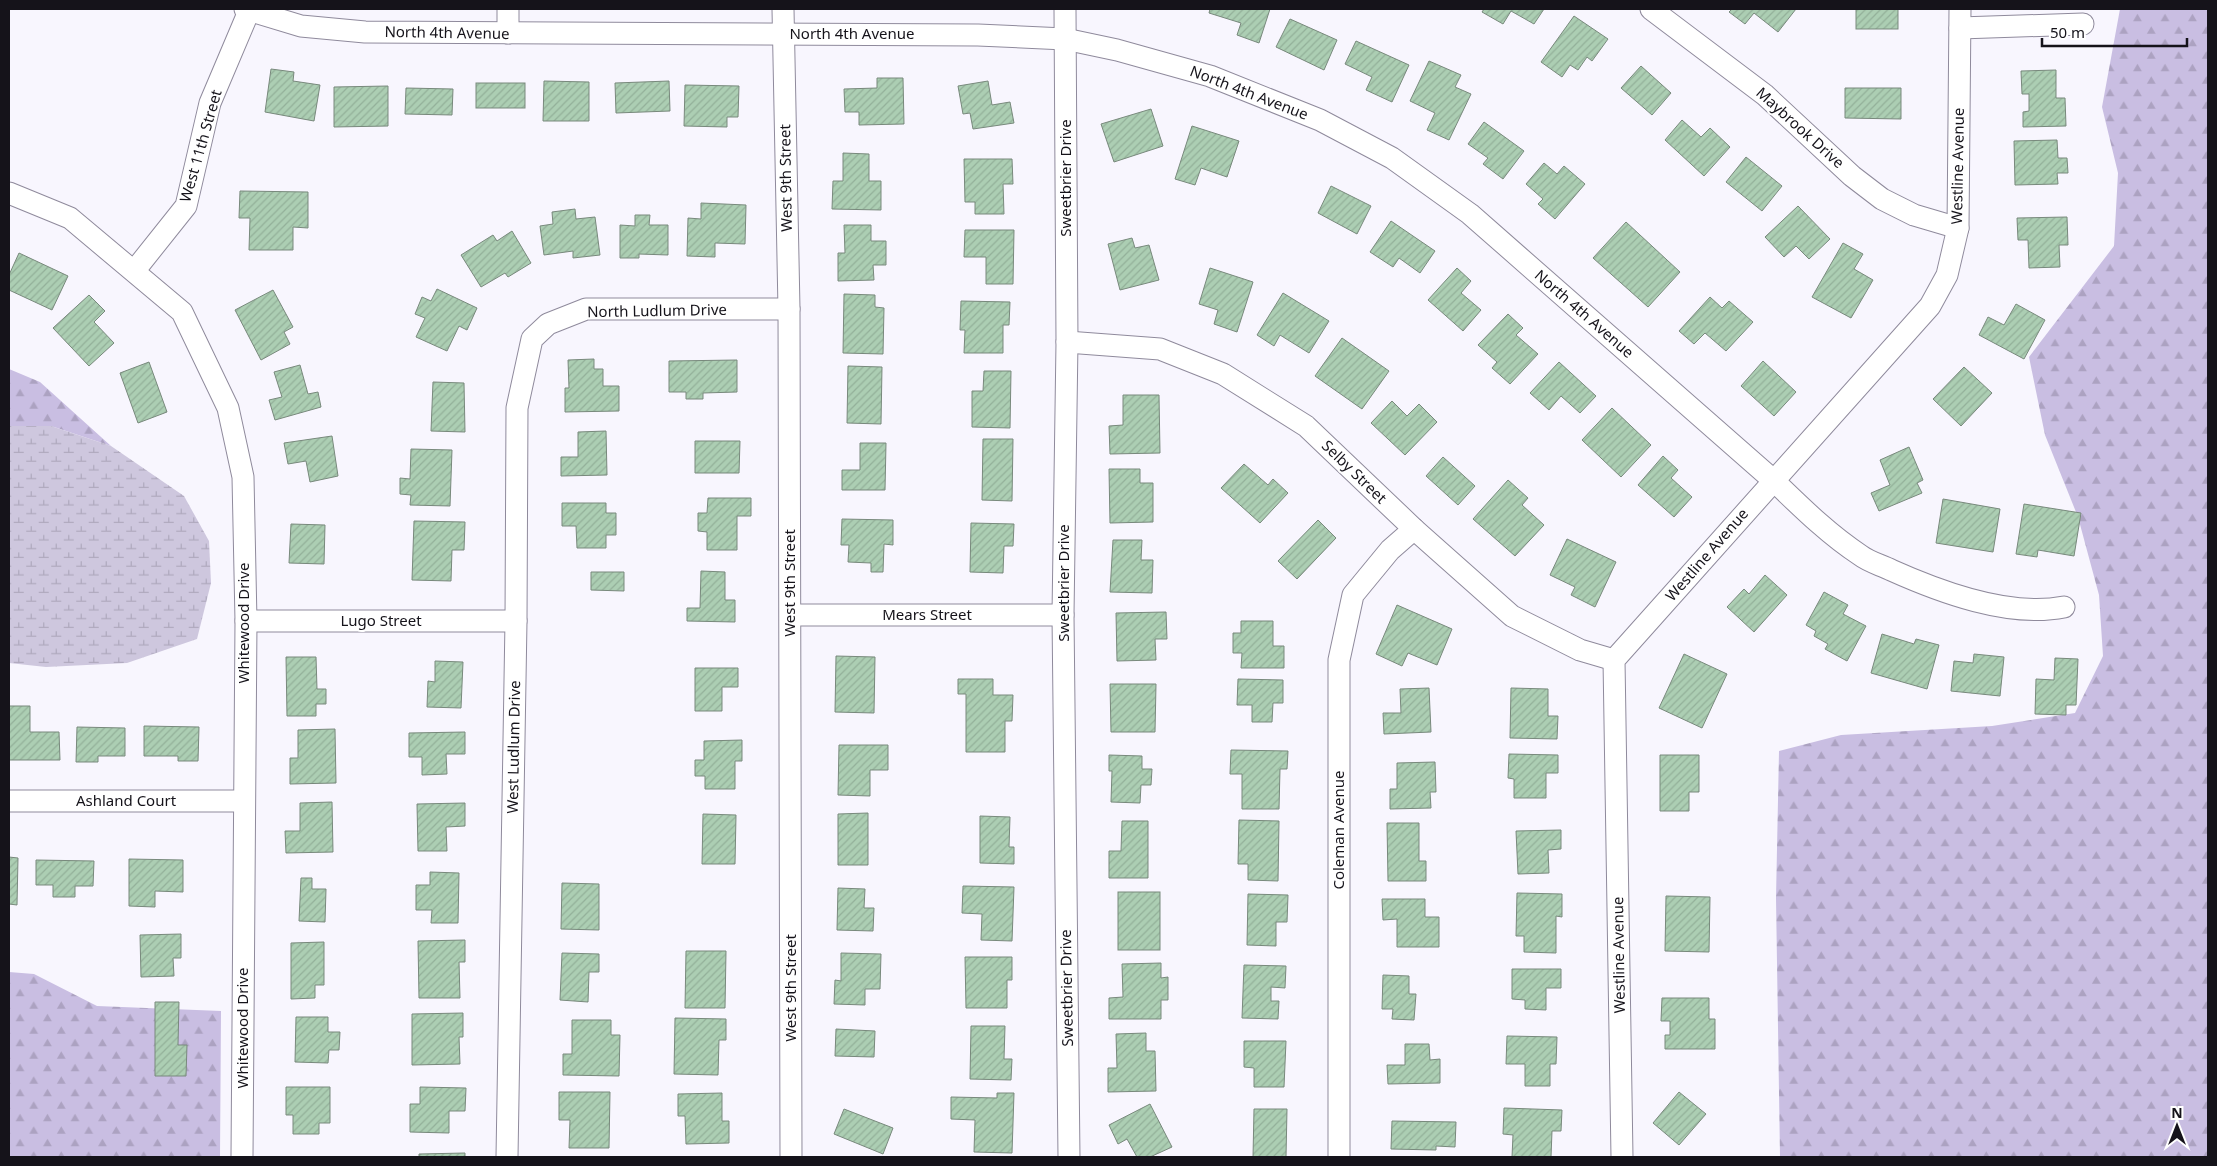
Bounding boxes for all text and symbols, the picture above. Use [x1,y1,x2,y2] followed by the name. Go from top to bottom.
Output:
[2042,15,2187,47] scale bar
[384,21,510,43] street label: North 4th Avenue
[2050,22,2085,42] text: 50 m
[789,23,915,43] street label: North 4th Avenue
[1187,60,1311,124] street label: North 4th Avenue
[1752,82,1849,172] street label: Maybrook Drive
[174,87,226,204] street label: West 11th Street
[1946,107,1968,225] street label: Westline Avenue
[1055,119,1075,237] street label: Sweetbrier Drive
[774,123,796,232] street label: West 9th Street
[1531,265,1638,362] street label: North 4th Avenue
[587,299,727,321] street label: North Ludlum Drive
[1318,435,1392,508] street label: Selby Street
[1660,504,1752,605] street label: Westline Avenue
[1053,524,1073,642] street label: Sweetbrier Drive
[779,529,799,637] street label: West 9th Street
[233,563,253,683] street label: Whitewood Drive
[882,604,972,624] street label: Mears Street
[340,610,422,630] street label: Lugo Street
[502,680,524,814] street label: West Ludlum Drive
[1328,770,1348,890] street label: Coleman Avenue
[76,790,177,810] street label: Ashland Court
[1607,896,1629,1014] street label: Westline Avenue
[1055,929,1077,1047] street label: Sweetbrier Drive
[780,934,800,1042] street label: West 9th Street
[232,968,252,1088] street label: Whitewood Drive
[2152,1101,2202,1151] north arrow
[2171,1103,2183,1122] text: N

